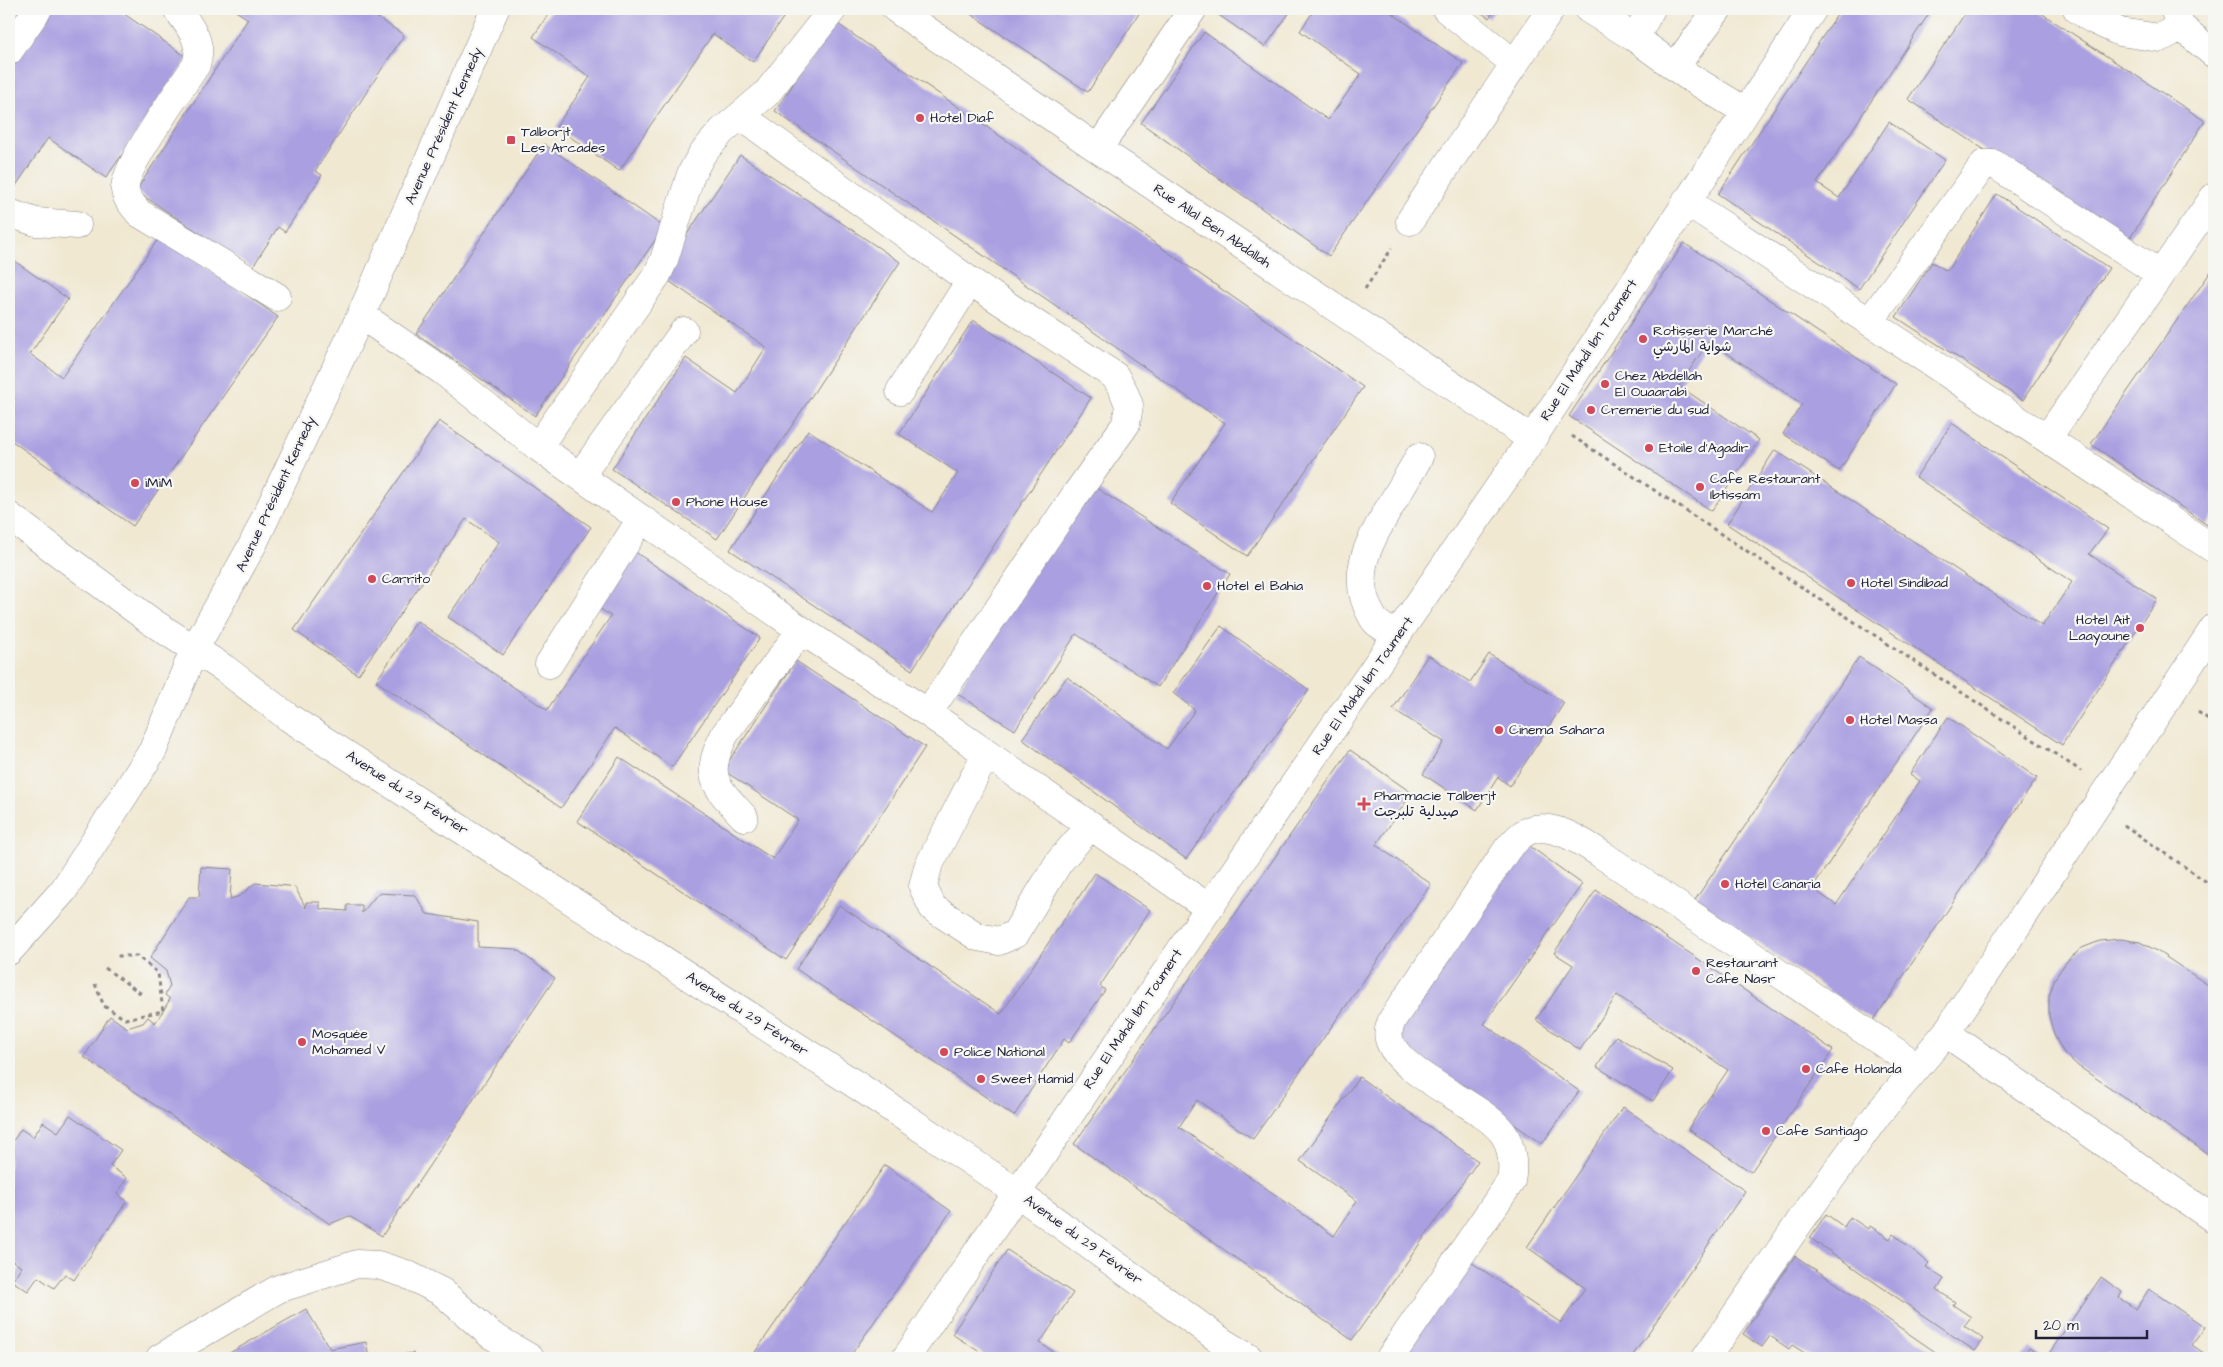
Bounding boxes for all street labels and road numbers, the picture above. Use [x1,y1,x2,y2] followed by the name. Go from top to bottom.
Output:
[400,44,488,208] street label: Avenue Président Kennedy
[1149,179,1275,273] street label: Rue Allal Ben Abdallah
[1536,275,1643,425] street label: Rue El Mahdi Ibn Toumert
[231,412,321,575] street label: Avenue Président Kennedy
[1307,612,1419,759] street label: Rue El Mahdi Ibn Toumert
[342,746,472,840] street label: Avenue du 29 Février
[1079,945,1188,1093] street label: Rue El Mahdi Ibn Toumert
[682,967,812,1061] street label: Avenue du 29 Février
[1020,1190,1147,1290] street label: Avenue du 29 Février

